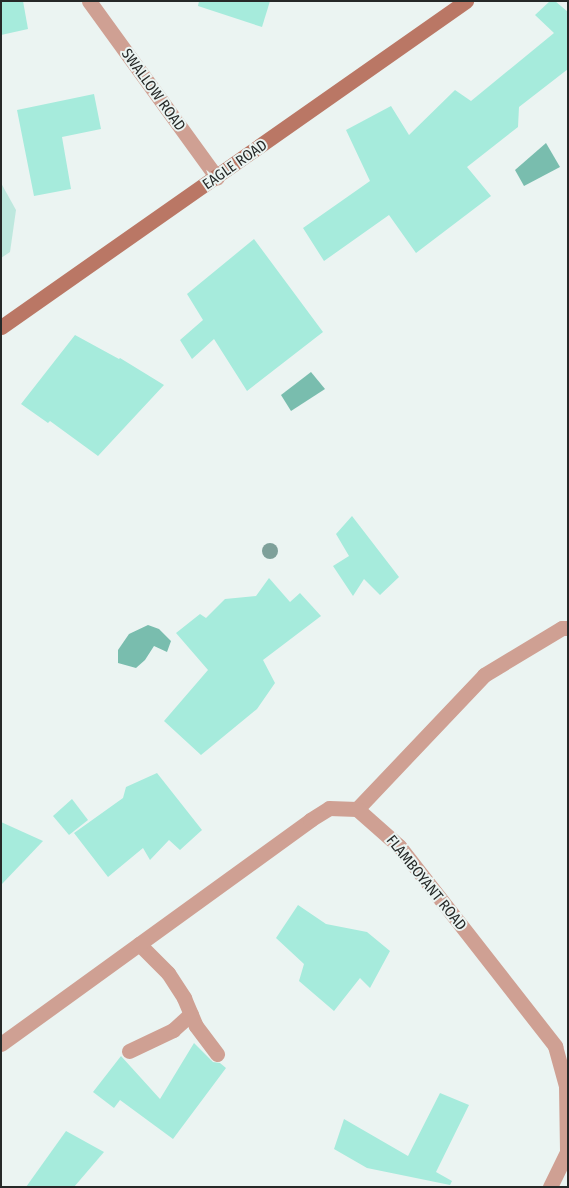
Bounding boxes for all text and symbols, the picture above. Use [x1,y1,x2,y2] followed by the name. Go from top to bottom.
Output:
[117,45,189,135] street label: SWALLOW ROAD
[199,136,271,194] street label: EAGLE ROAD
[382,832,470,934] street label: FLAMBOYANT ROAD

